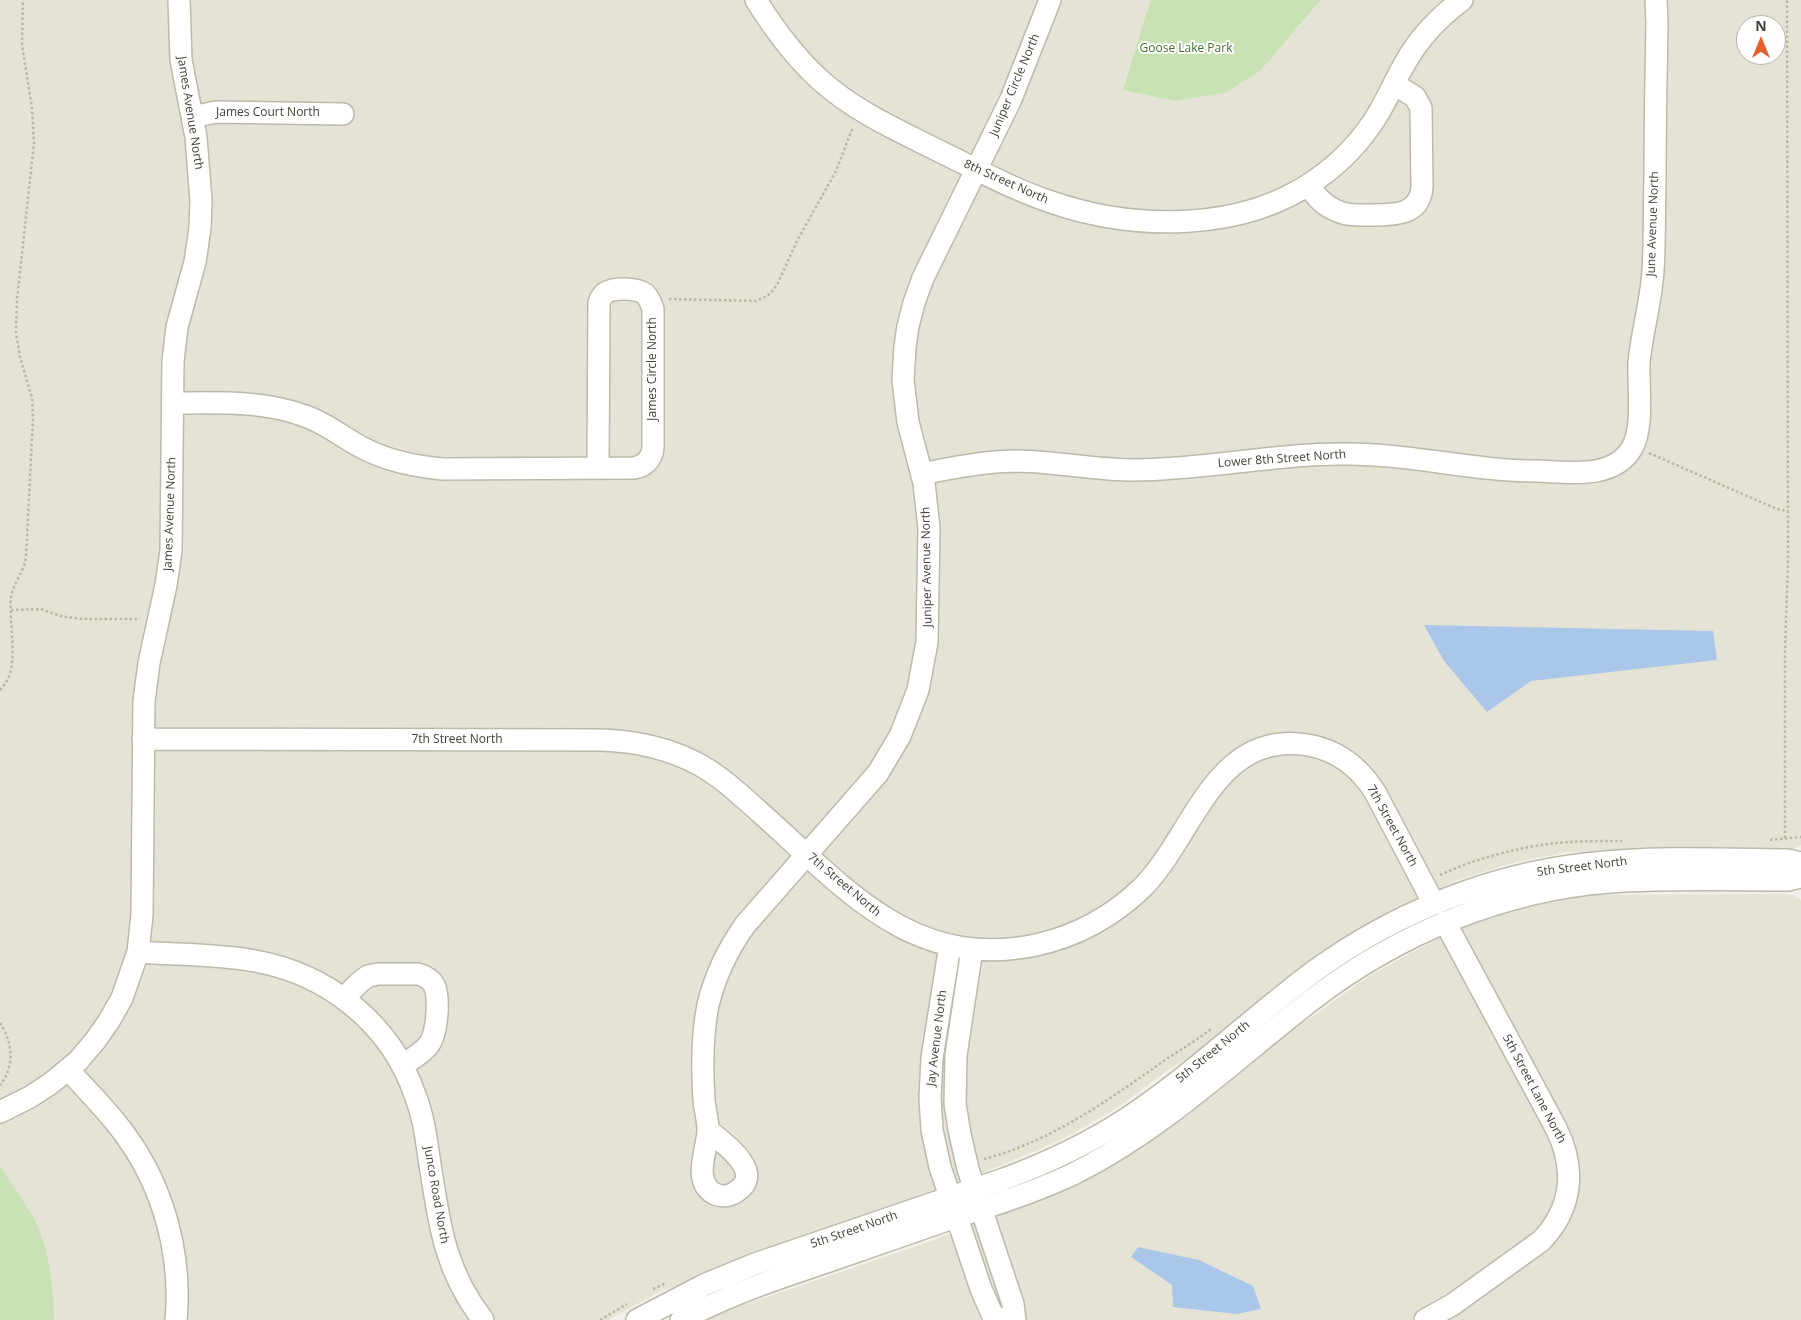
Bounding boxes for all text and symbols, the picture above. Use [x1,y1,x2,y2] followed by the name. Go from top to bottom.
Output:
[1736,15,1786,65] north arrow
[1755,16,1767,35] text: N
[987,32,1043,138] street label: Juniper Circle North
[1140,42,1232,56] park label: Goose Lake Park
[174,55,206,171] street label: James Avenue North
[216,106,320,120] street label: James Court North
[961,157,1051,207] street label: 8th Street North
[1644,171,1662,277] street label: June Avenue North
[646,317,660,421] street label: James Circle North
[1217,447,1347,471] street label: Lower 8th Street North
[161,457,179,571] street label: James Avenue North
[919,507,935,627] street label: Juniper Avenue North
[411,733,503,747] street label: 7th Street North
[1364,783,1420,869] street label: 7th Street North
[805,850,883,920] street label: 7th Street North
[1536,854,1628,880] street label: 5th Street North
[924,989,950,1087] street label: Jay Avenue North
[1173,1018,1253,1086] street label: 5th Street North
[1499,1032,1569,1146] street label: 5th Street Lane North
[420,1145,452,1245] street label: Junco Road North
[809,1208,899,1252] street label: 5th Street North

